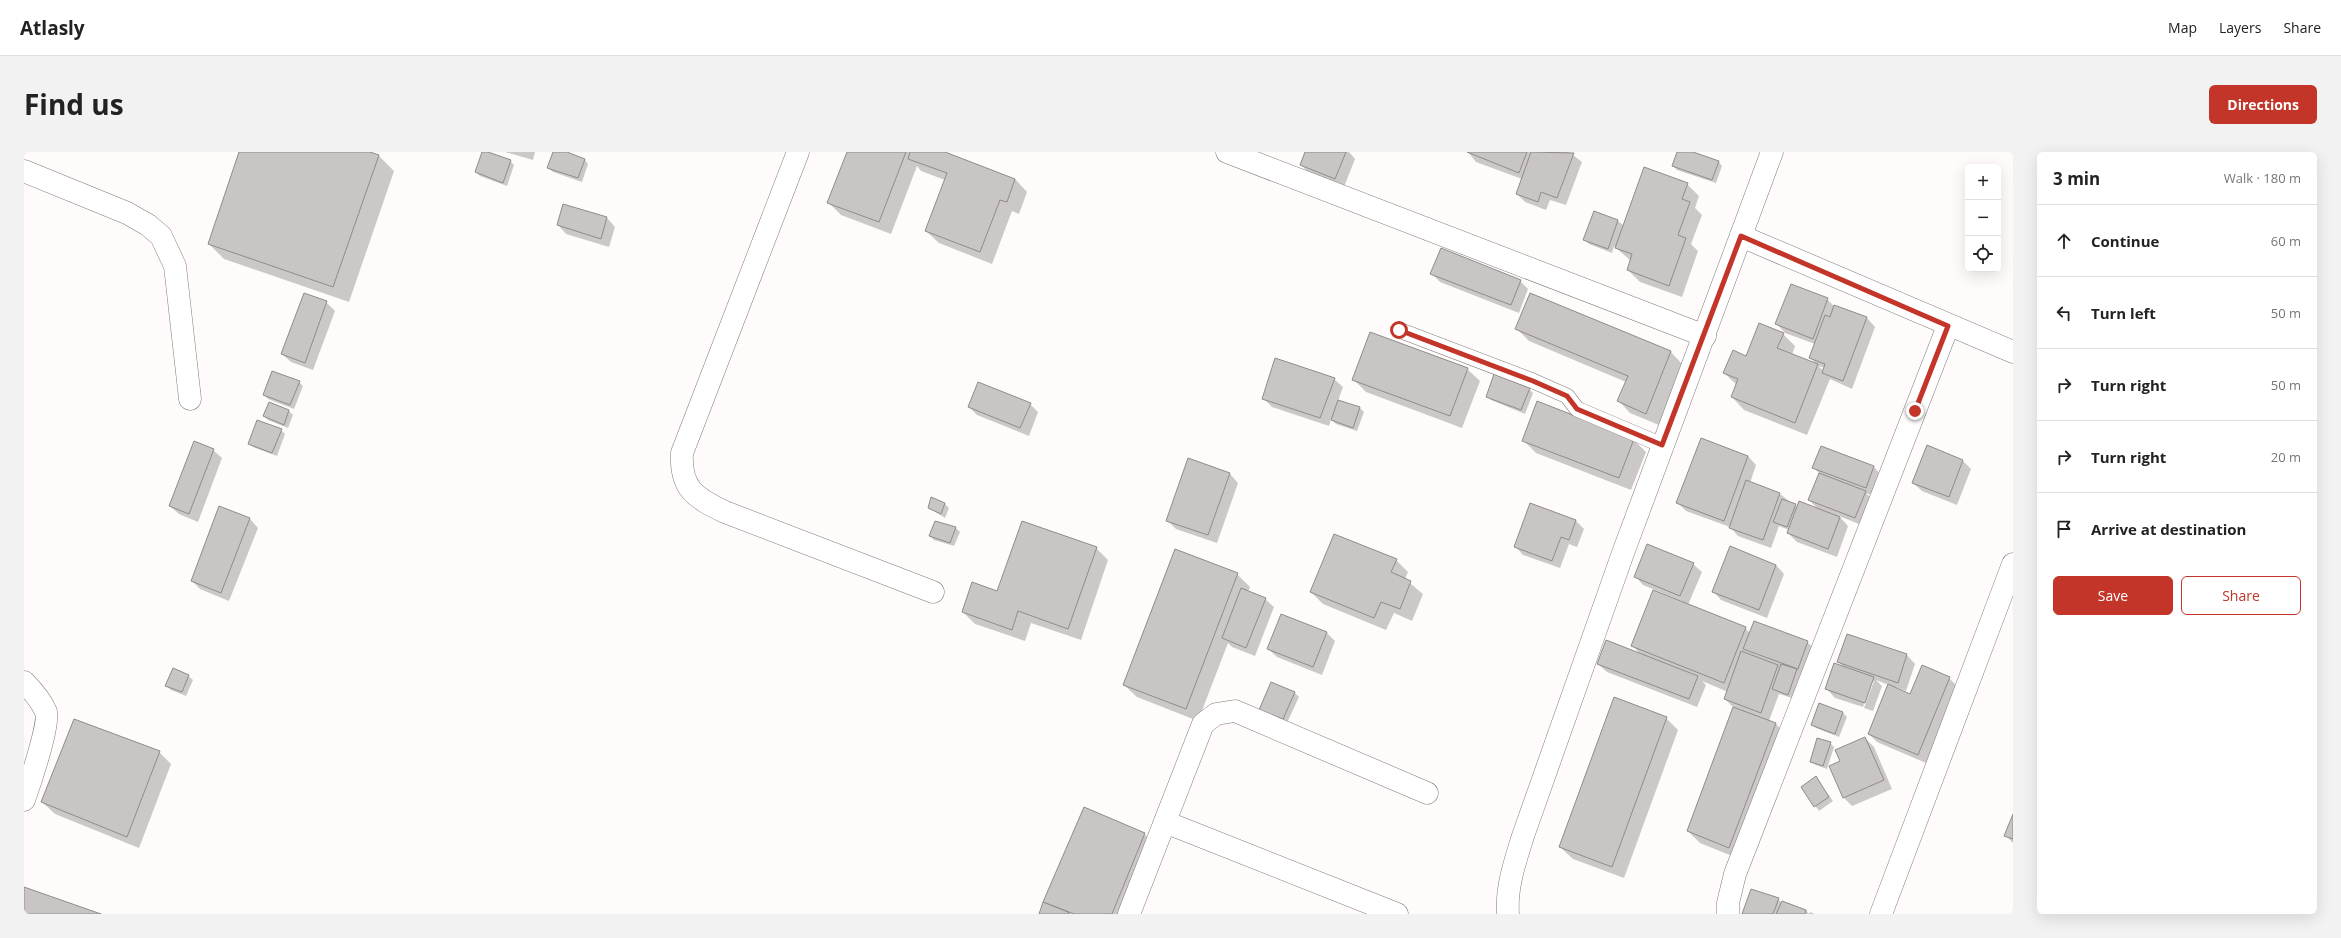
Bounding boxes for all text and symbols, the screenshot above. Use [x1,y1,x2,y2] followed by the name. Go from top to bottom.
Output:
[20,15,85,41] text: Atlasly
[2168,18,2197,37] text: Map
[2219,18,2261,37] text: Layers
[2283,18,2321,37] text: Share
[24,85,124,123] text: Find us
[2209,85,2317,124] button: Directions
[1965,164,2001,272] map controls
[1965,164,2001,200] button: +
[2053,167,2100,190] text: 3 min
[2224,169,2301,187] text: Walk · 180 m
[1965,200,2001,236] button: −
[2053,230,2075,252] icon: ahead
[2091,231,2159,251] text: Continue
[2271,232,2301,250] text: 60 m
[1965,236,2001,272] button: locate
[2053,302,2075,324] icon: left
[2091,303,2156,323] text: Turn left
[2271,304,2301,322] text: 50 m
[1390,321,1408,339] route start
[2053,374,2075,396] icon: right
[2091,375,2166,395] text: Turn right
[2271,376,2301,394] text: 50 m
[1906,402,1924,420] route end
[2053,446,2075,468] icon: right
[2091,447,2166,467] text: Turn right
[2271,448,2301,466] text: 20 m
[2053,518,2075,540] icon: arrive
[2091,519,2246,539] text: Arrive at destination
[2053,576,2173,615] button: Save
[2181,576,2301,615] button: Share

